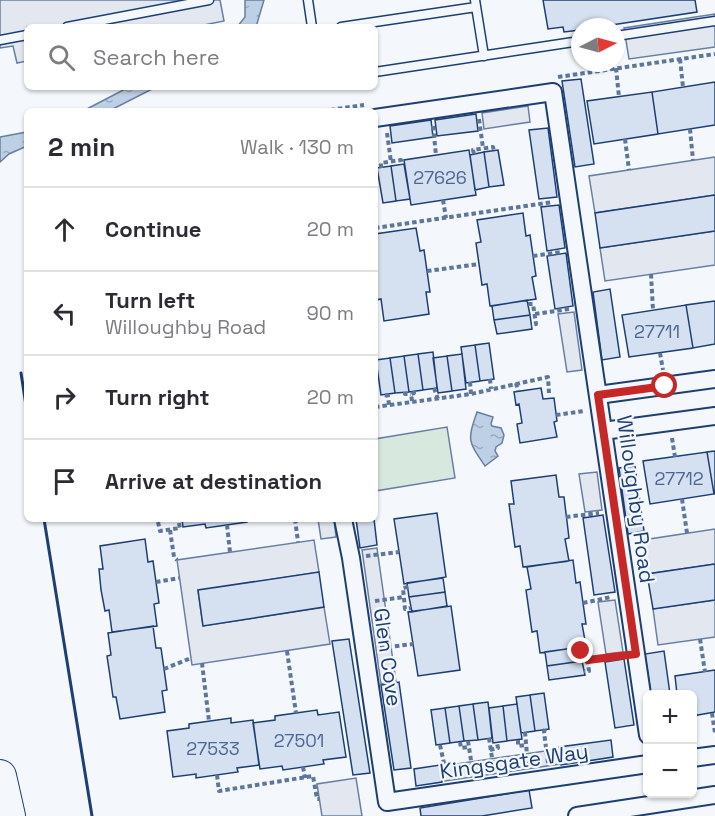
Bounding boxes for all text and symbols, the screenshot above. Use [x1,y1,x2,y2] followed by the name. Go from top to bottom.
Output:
[571,18,625,72] north arrow
[24,24,378,90] search box
[45,41,78,74] icon: search
[93,43,220,71] text: Search here
[48,130,115,164] text: 2 min
[240,134,354,160] text: Walk · 130 m
[413,166,467,189] house number: 27626
[48,213,81,246] icon: ahead
[105,215,201,243] text: Continue
[307,216,354,242] text: 20 m
[105,286,195,314] text: Turn left
[48,297,81,330] icon: left
[307,300,354,326] text: 90 m
[105,314,266,340] text: Willoughby Road
[634,320,680,343] house number: 27711
[651,372,677,398] route start
[48,381,81,414] icon: right
[105,383,210,411] text: Turn right
[307,384,354,410] text: 20 m
[611,413,661,585] street label: Willoughby Road
[48,465,81,498] icon: arrive
[105,467,322,495] text: Arrive at destination
[654,467,704,490] house number: 27712
[368,606,408,708] street label: Glen Cove
[567,637,593,663] route end
[643,690,697,798] map controls
[643,690,697,744] button: +
[274,729,324,752] house number: 27501
[186,737,240,760] house number: 27533
[438,737,590,785] street label: Kingsgate Way
[643,744,697,798] button: −

